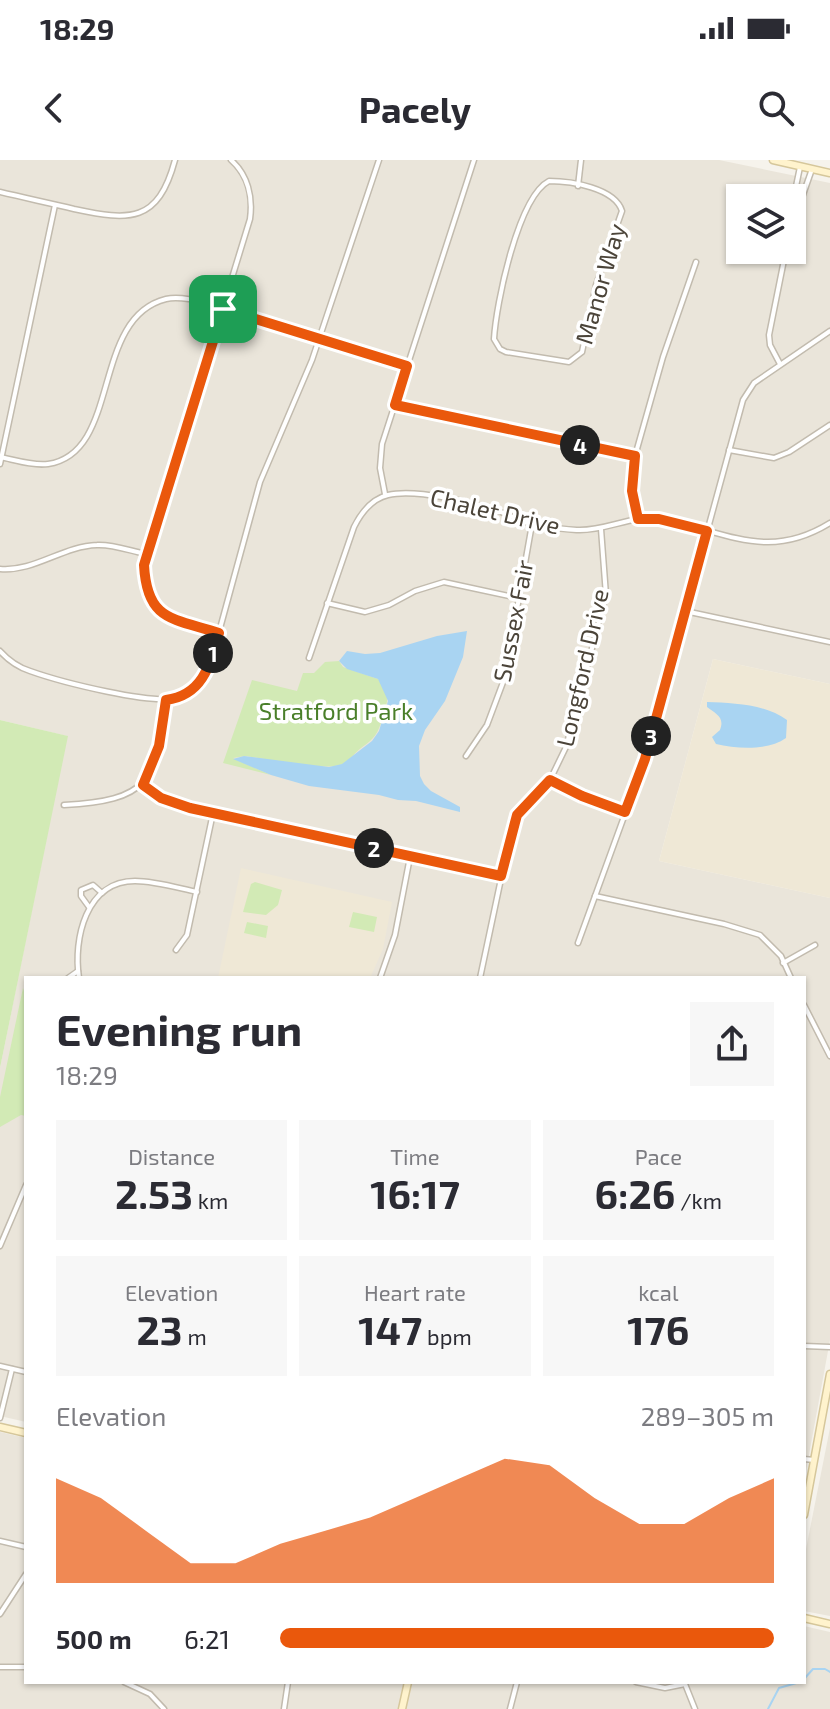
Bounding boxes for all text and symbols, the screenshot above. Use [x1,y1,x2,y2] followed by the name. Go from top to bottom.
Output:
[40,10,115,46] text: 18:29
[32,86,76,130] icon: back
[754,86,798,130] icon: search
[359,87,471,130] text: Pacely
[726,184,806,264] map controls
[726,184,806,264] button: layers
[568,220,631,347] street label: Manor Way
[189,275,257,343] pin
[201,287,245,331] icon: arrive
[560,425,600,465] pin: 4
[573,432,587,458] text: 4
[428,482,563,540] street label: Chalet Drive
[487,557,539,684] street label: Sussex Fair
[549,586,614,749] street label: Longford Drive
[193,633,233,673] pin: 1
[208,640,218,666] text: 1
[259,696,413,725] park label: Stratford Park
[631,716,671,756] pin: 3
[645,723,657,749] text: 3
[354,828,394,868] pin: 2
[368,835,380,861] text: 2
[56,1002,302,1055] text: Evening run
[690,1002,774,1086] button: share
[56,1059,118,1090] text: 18:29
[128,1143,215,1169] text: Distance
[390,1143,440,1169] text: Time
[635,1143,682,1169] text: Pace
[115,1169,193,1217] text: 2.53
[370,1169,460,1217] text: 16:17
[595,1169,675,1217] text: 6:26
[193,1187,228,1213] text: km
[675,1187,722,1213] text: /km
[125,1279,218,1305] text: Elevation
[364,1279,466,1305] text: Heart rate
[638,1279,678,1305] text: kcal
[137,1305,183,1353] text: 23
[358,1305,422,1353] text: 147
[627,1305,689,1353] text: 176
[183,1323,207,1349] text: m
[422,1323,472,1349] text: bpm
[56,1400,166,1431] text: Elevation
[641,1400,774,1431] text: 289–305 m
[56,1623,132,1654] text: 500 m
[184,1623,230,1654] text: 6:21

